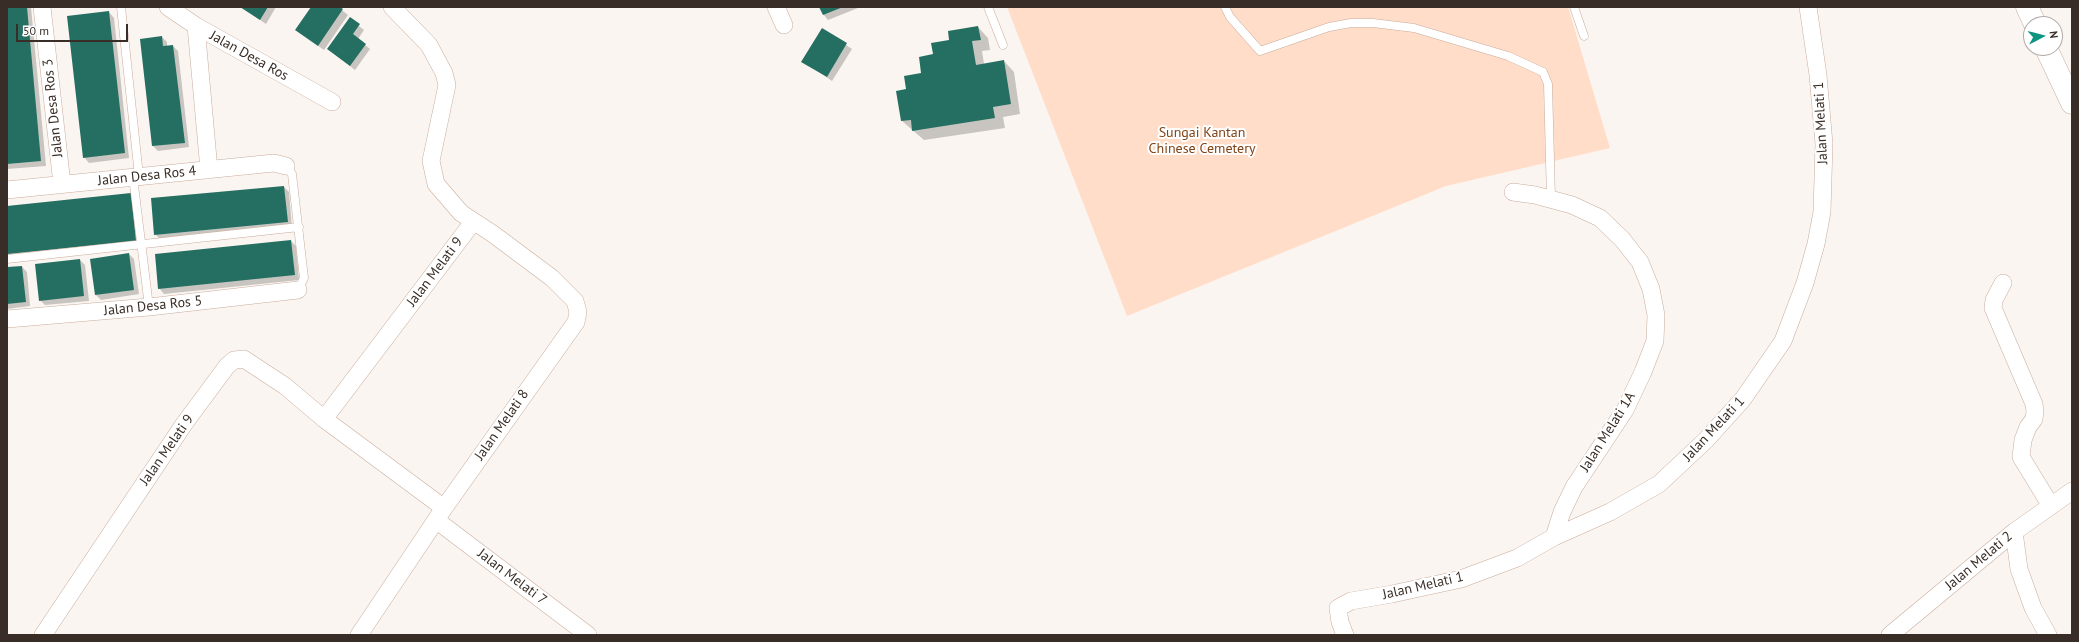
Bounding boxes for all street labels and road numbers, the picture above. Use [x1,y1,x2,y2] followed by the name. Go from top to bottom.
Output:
[207,27,291,85] street label: Jalan Desa Ros
[39,58,67,158] street label: Jalan Desa Ros 3
[1810,81,1832,165] street label: Jalan Melati 1
[97,162,197,190] street label: Jalan Desa Ros 4
[403,234,467,310] street label: Jalan Melati 9
[103,292,203,320] street label: Jalan Desa Ros 5
[471,386,533,464] street label: Jalan Melati 8
[1577,389,1639,475] street label: Jalan Melati 1A
[1680,393,1748,465] street label: Jalan Melati 1
[136,411,198,489] street label: Jalan Melati 9
[1942,528,2016,594] street label: Jalan Melati 2
[474,545,550,609] street label: Jalan Melati 7
[1381,569,1465,603] street label: Jalan Melati 1

